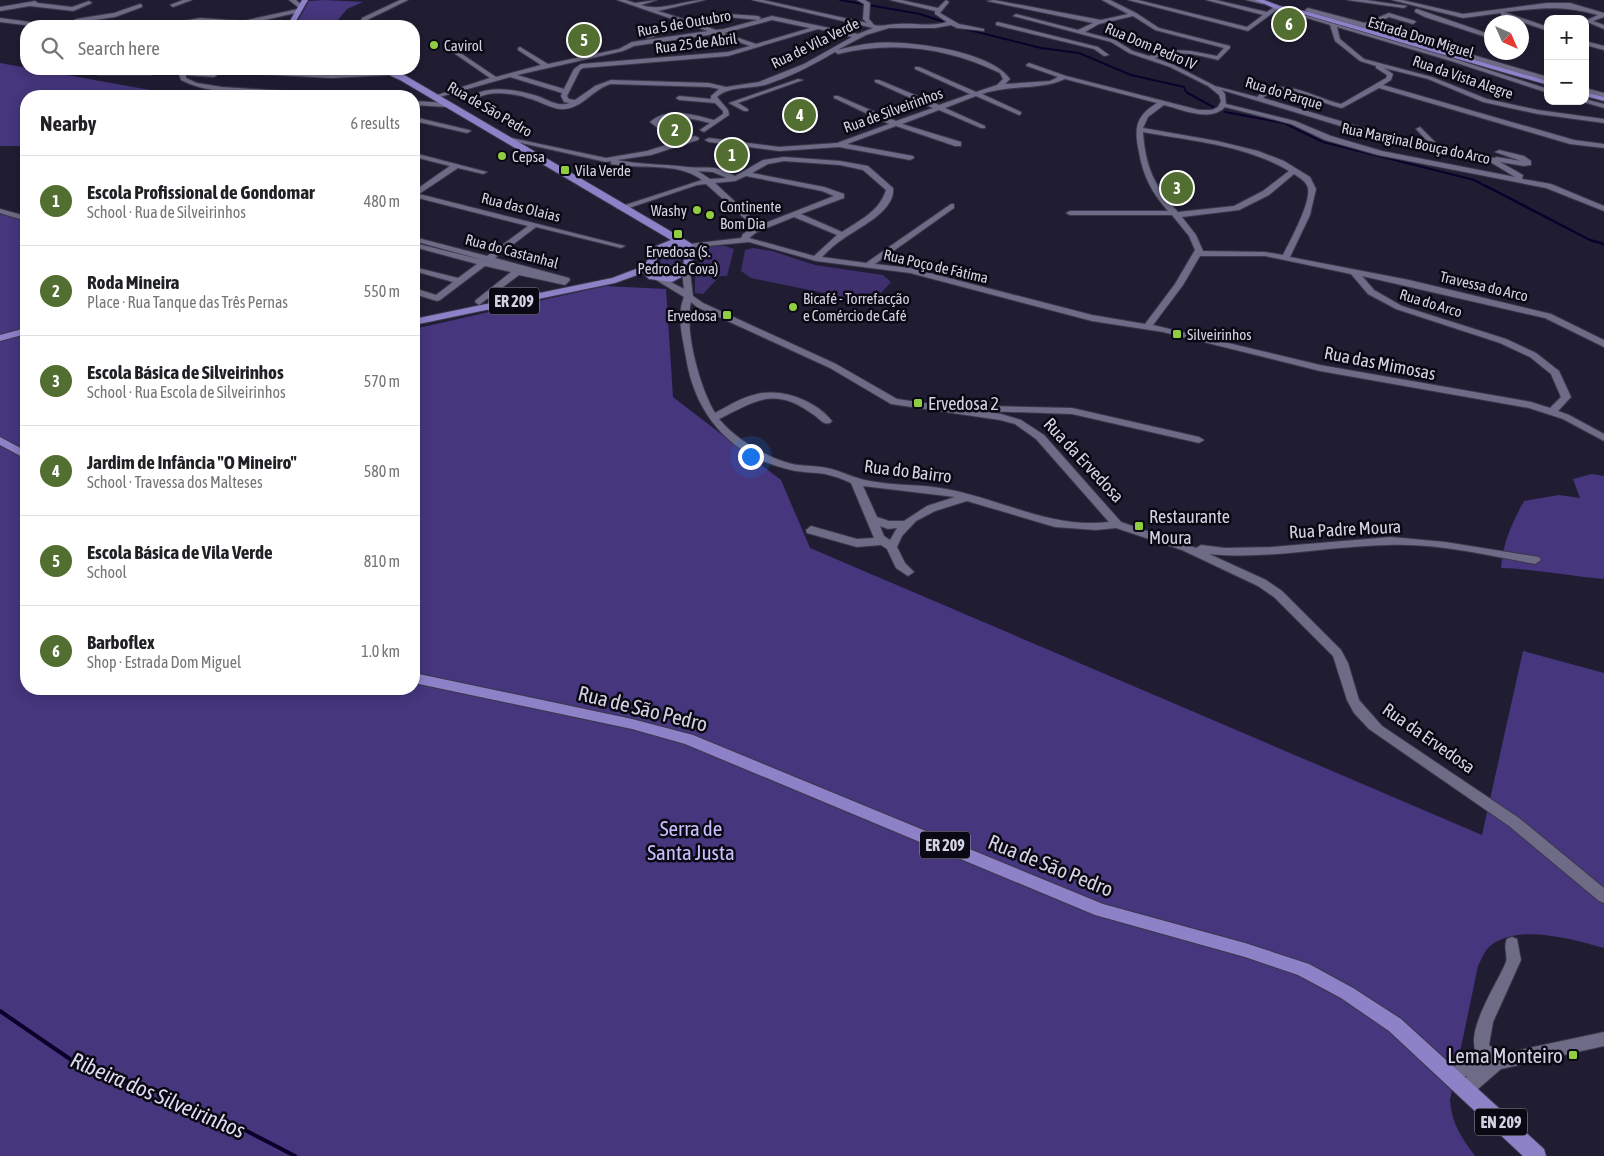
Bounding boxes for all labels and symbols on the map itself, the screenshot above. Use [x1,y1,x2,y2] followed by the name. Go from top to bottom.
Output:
[1273,5,1305,43] pin: 6
[636,6,732,40] street label: Rua 5 de Outubro
[1366,13,1476,61] street label: Estrada Dom Miguel
[768,14,862,72] street label: Rua de Vila Verde
[1484,15,1529,60] north arrow
[1103,19,1200,73] street label: Rua Dom Pedro IV
[568,21,600,59] pin: 5
[654,30,738,56] street label: Rua 25 de Abril
[444,37,483,54] place label: Cavirol
[428,39,440,51] marker: Cavirol
[1411,52,1516,102] street label: Rua da Vista Alegre
[1243,73,1325,113] street label: Rua do Parque
[445,78,535,140] street label: Rua de São Pedro
[841,84,945,136] street label: Rua de Silveirinhos
[784,96,816,134] pin: 4
[659,111,691,149] pin: 2
[1340,119,1492,167] street label: Rua Marginal Bouça do Arco
[716,136,748,174] pin: 1
[512,148,545,165] place label: Cepsa
[496,150,508,162] marker: Cepsa
[575,162,631,179] place label: Vila Verde
[559,164,571,176] marker: Vila Verde
[1161,169,1193,207] pin: 3
[480,189,562,225] street label: Rua das Olaias
[720,198,781,232] place label: Continente Bom Dia
[651,202,687,219] place label: Washy
[691,204,703,216] marker: Washy
[704,209,716,221] marker: Continente Bom Dia
[672,228,684,240] marker: Ervedosa (S. Pedro da Cova)
[464,230,560,272] street label: Rua do Castanhal
[638,243,718,277] place label: Ervedosa (S. Pedro da Cova)
[882,246,990,286] street label: Rua Poço de Fátima
[1438,268,1530,304] street label: Travessa do Arco
[1398,285,1464,321] street label: Rua do Arco
[489,288,539,314] road number: ER 209
[803,290,910,324] place label: Bicafé - Torrefacção e Comércio de Café
[787,301,799,313] marker: Bicafé - Torrefacção e Comércio de Café
[667,307,717,324] place label: Ervedosa
[721,309,733,321] marker: Ervedosa
[1187,326,1252,343] place label: Silveirinhos
[1171,328,1183,340] marker: Silveirinhos
[1323,342,1437,384] street label: Rua das Mimosas
[928,393,999,414] place label: Ervedosa 2
[912,397,924,409] marker: Ervedosa 2
[1040,413,1128,507] street label: Rua da Ervedosa
[738,444,764,470] your location
[863,455,953,487] street label: Rua do Bairro
[1149,506,1230,548] place label: Restaurante Moura
[1288,516,1402,542] street label: Rua Padre Moura
[1133,520,1145,532] marker: Restaurante Moura
[576,680,710,736] street label: Rua de São Pedro
[1379,698,1479,778] street label: Rua da Ervedosa
[647,816,735,864] park label: Serra de Santa Justa
[985,829,1117,901] street label: Rua de São Pedro
[920,832,970,858] road number: ER 209
[1447,1043,1563,1067] place label: Lema Monteiro
[67,1047,249,1144] water label: Ribeira dos Silveirinhos
[1567,1049,1579,1061] marker: Lema Monteiro
[1475,1108,1527,1136] road number: EN 209

